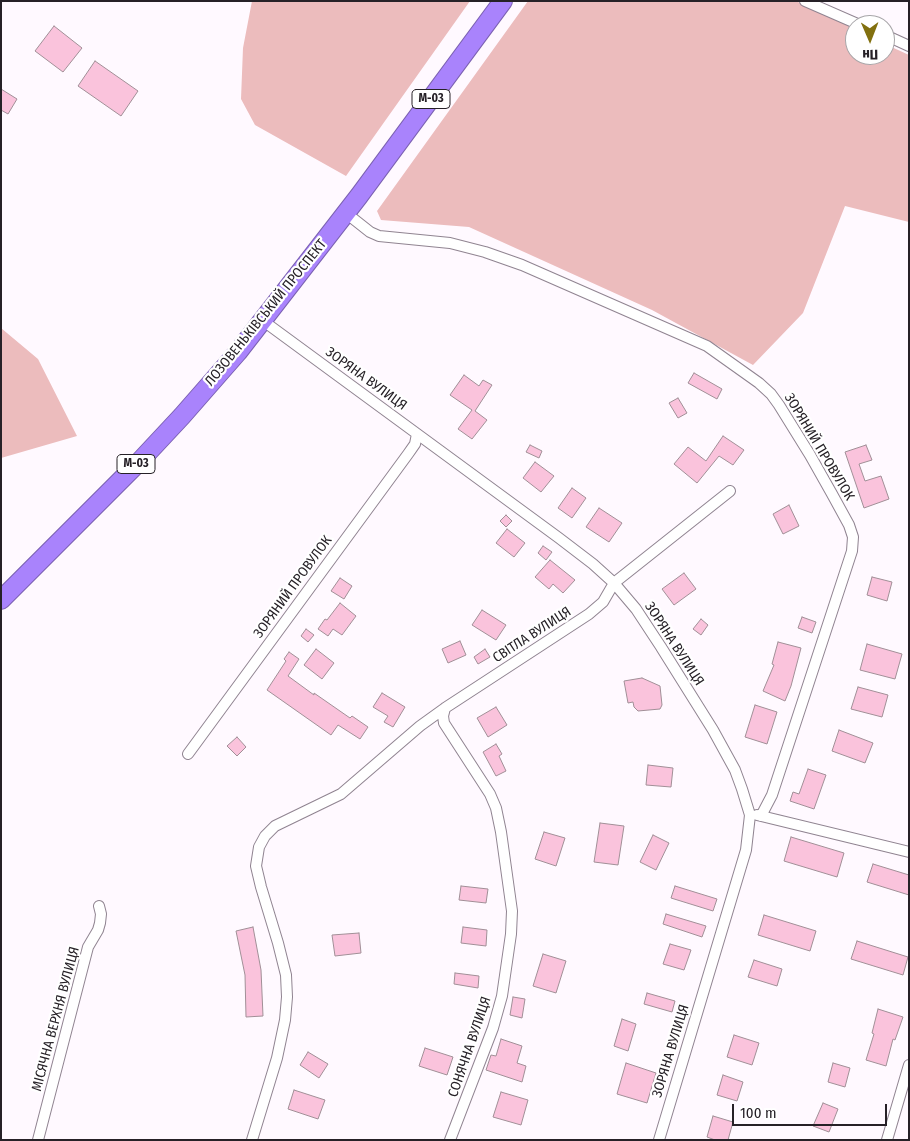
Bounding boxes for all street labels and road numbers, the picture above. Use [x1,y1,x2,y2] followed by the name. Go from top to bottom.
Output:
[412,90,450,108] road number: М-03
[202,236,330,390] street label: ЛОЗОВЕНЬКІВСЬКИЙ ПРОСПЕКТ
[322,344,410,414] street label: ЗОРЯНА ВУЛИЦЯ
[780,390,858,504] street label: ЗОРЯНИЙ ПРОВУЛОК
[117,454,155,474] road number: М-03
[250,533,336,641] street label: ЗОРЯНИЙ ПРОВУЛОК
[641,599,707,689] street label: ЗОРЯНА ВУЛИЦЯ
[490,603,574,667] street label: СВІТЛА ВУЛИЦЯ
[29,945,83,1093] street label: МІСЯЧНА ВЕРХНЯ ВУЛИЦЯ
[445,994,495,1100] street label: СОНЯЧНА ВУЛИЦЯ
[649,1003,693,1099] street label: ЗОРЯНА ВУЛИЦЯ

